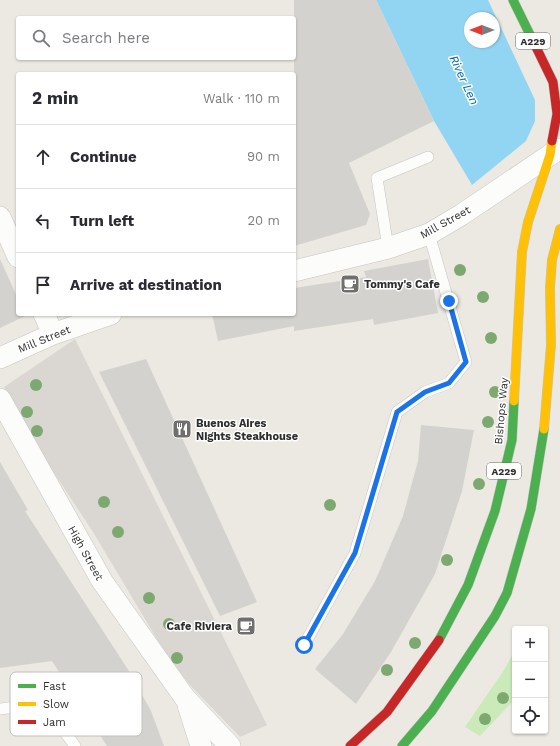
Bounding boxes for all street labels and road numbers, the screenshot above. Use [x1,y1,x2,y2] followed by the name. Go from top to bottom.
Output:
[516,33,550,49] road number: A229
[418,203,473,242] street label: Mill Street
[16,323,73,356] street label: Mill Street
[492,377,511,445] street label: Bishops Way
[487,463,521,479] road number: A229
[65,524,106,583] street label: High Street

